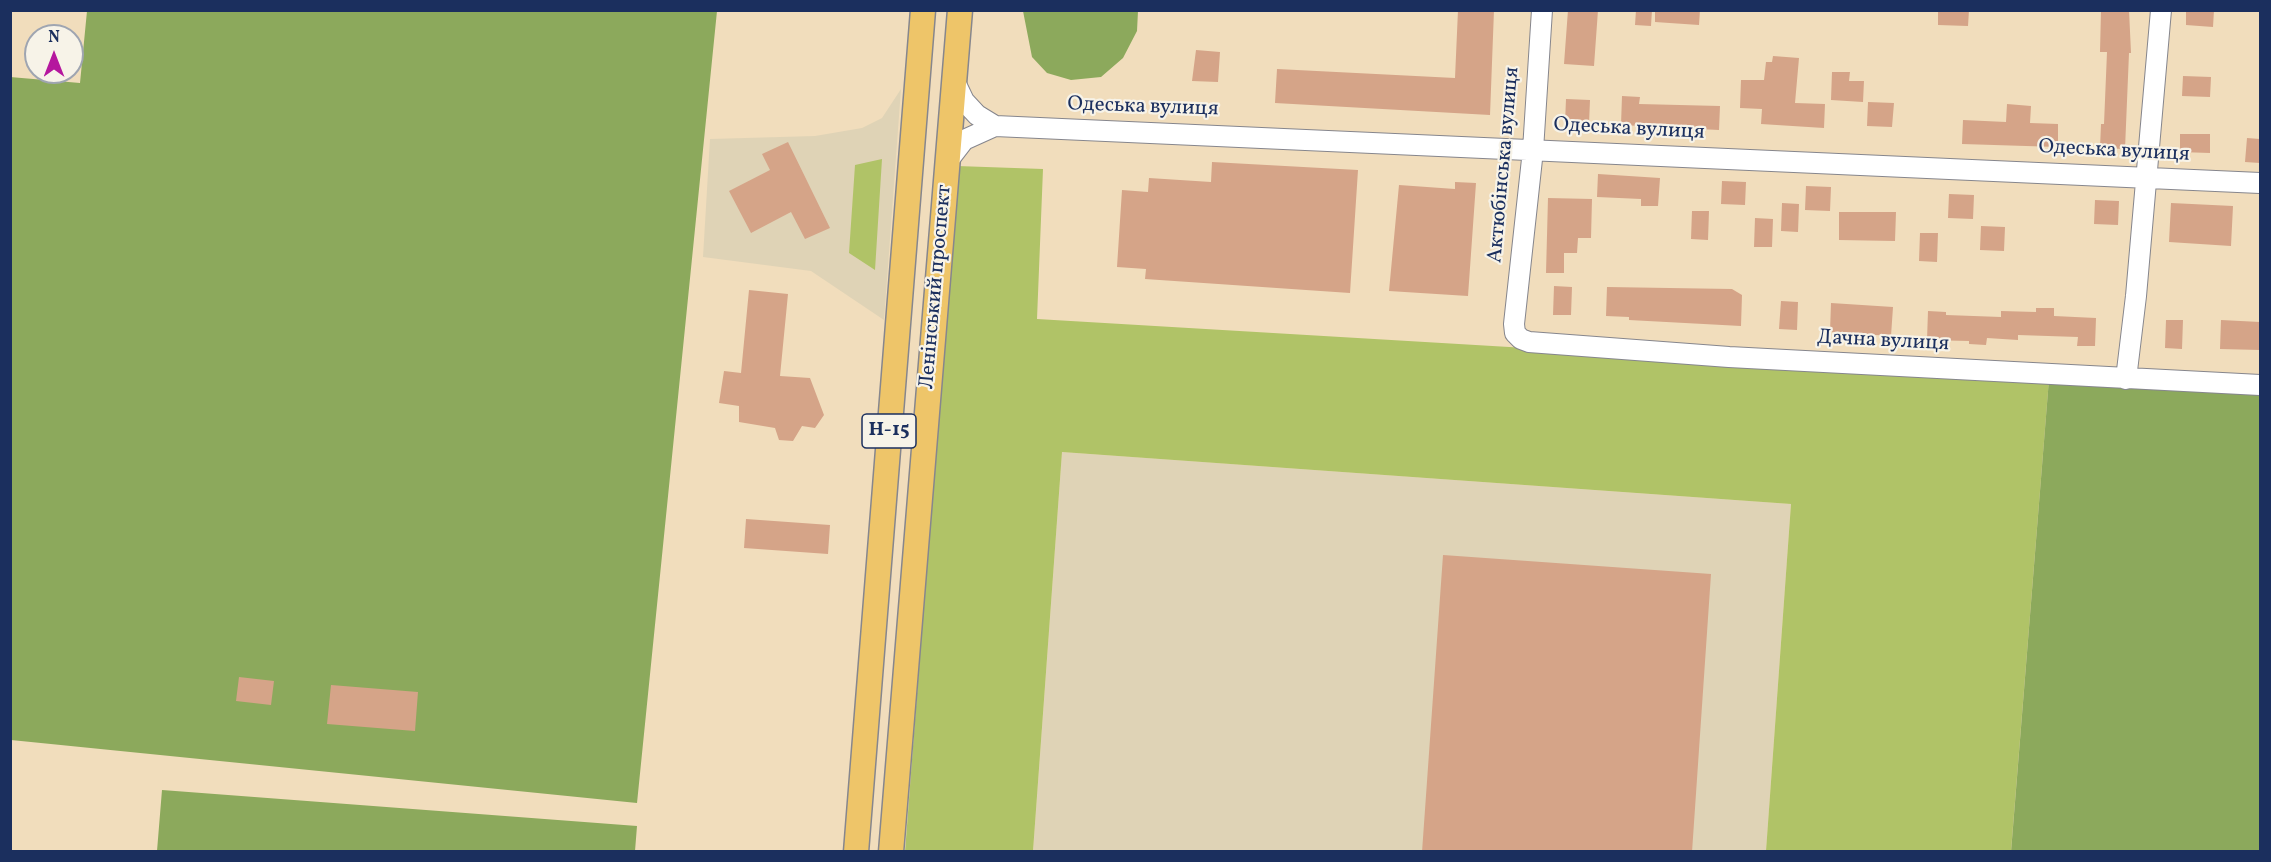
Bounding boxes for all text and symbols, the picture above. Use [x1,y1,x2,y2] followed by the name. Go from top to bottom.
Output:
[24,24,84,84] north arrow
[48,27,60,49] text: N
[1484,66,1526,264] street label: Актюбінська вулиця
[1067,93,1219,123] street label: Одеська вулиця
[1553,113,1705,147] street label: Одеська вулиця
[2038,135,2190,169] street label: Одеська вулиця
[916,184,958,390] street label: Ленінський проспект
[1816,326,1950,358] street label: Дачна вулиця
[862,414,916,448] road number: Н-15

